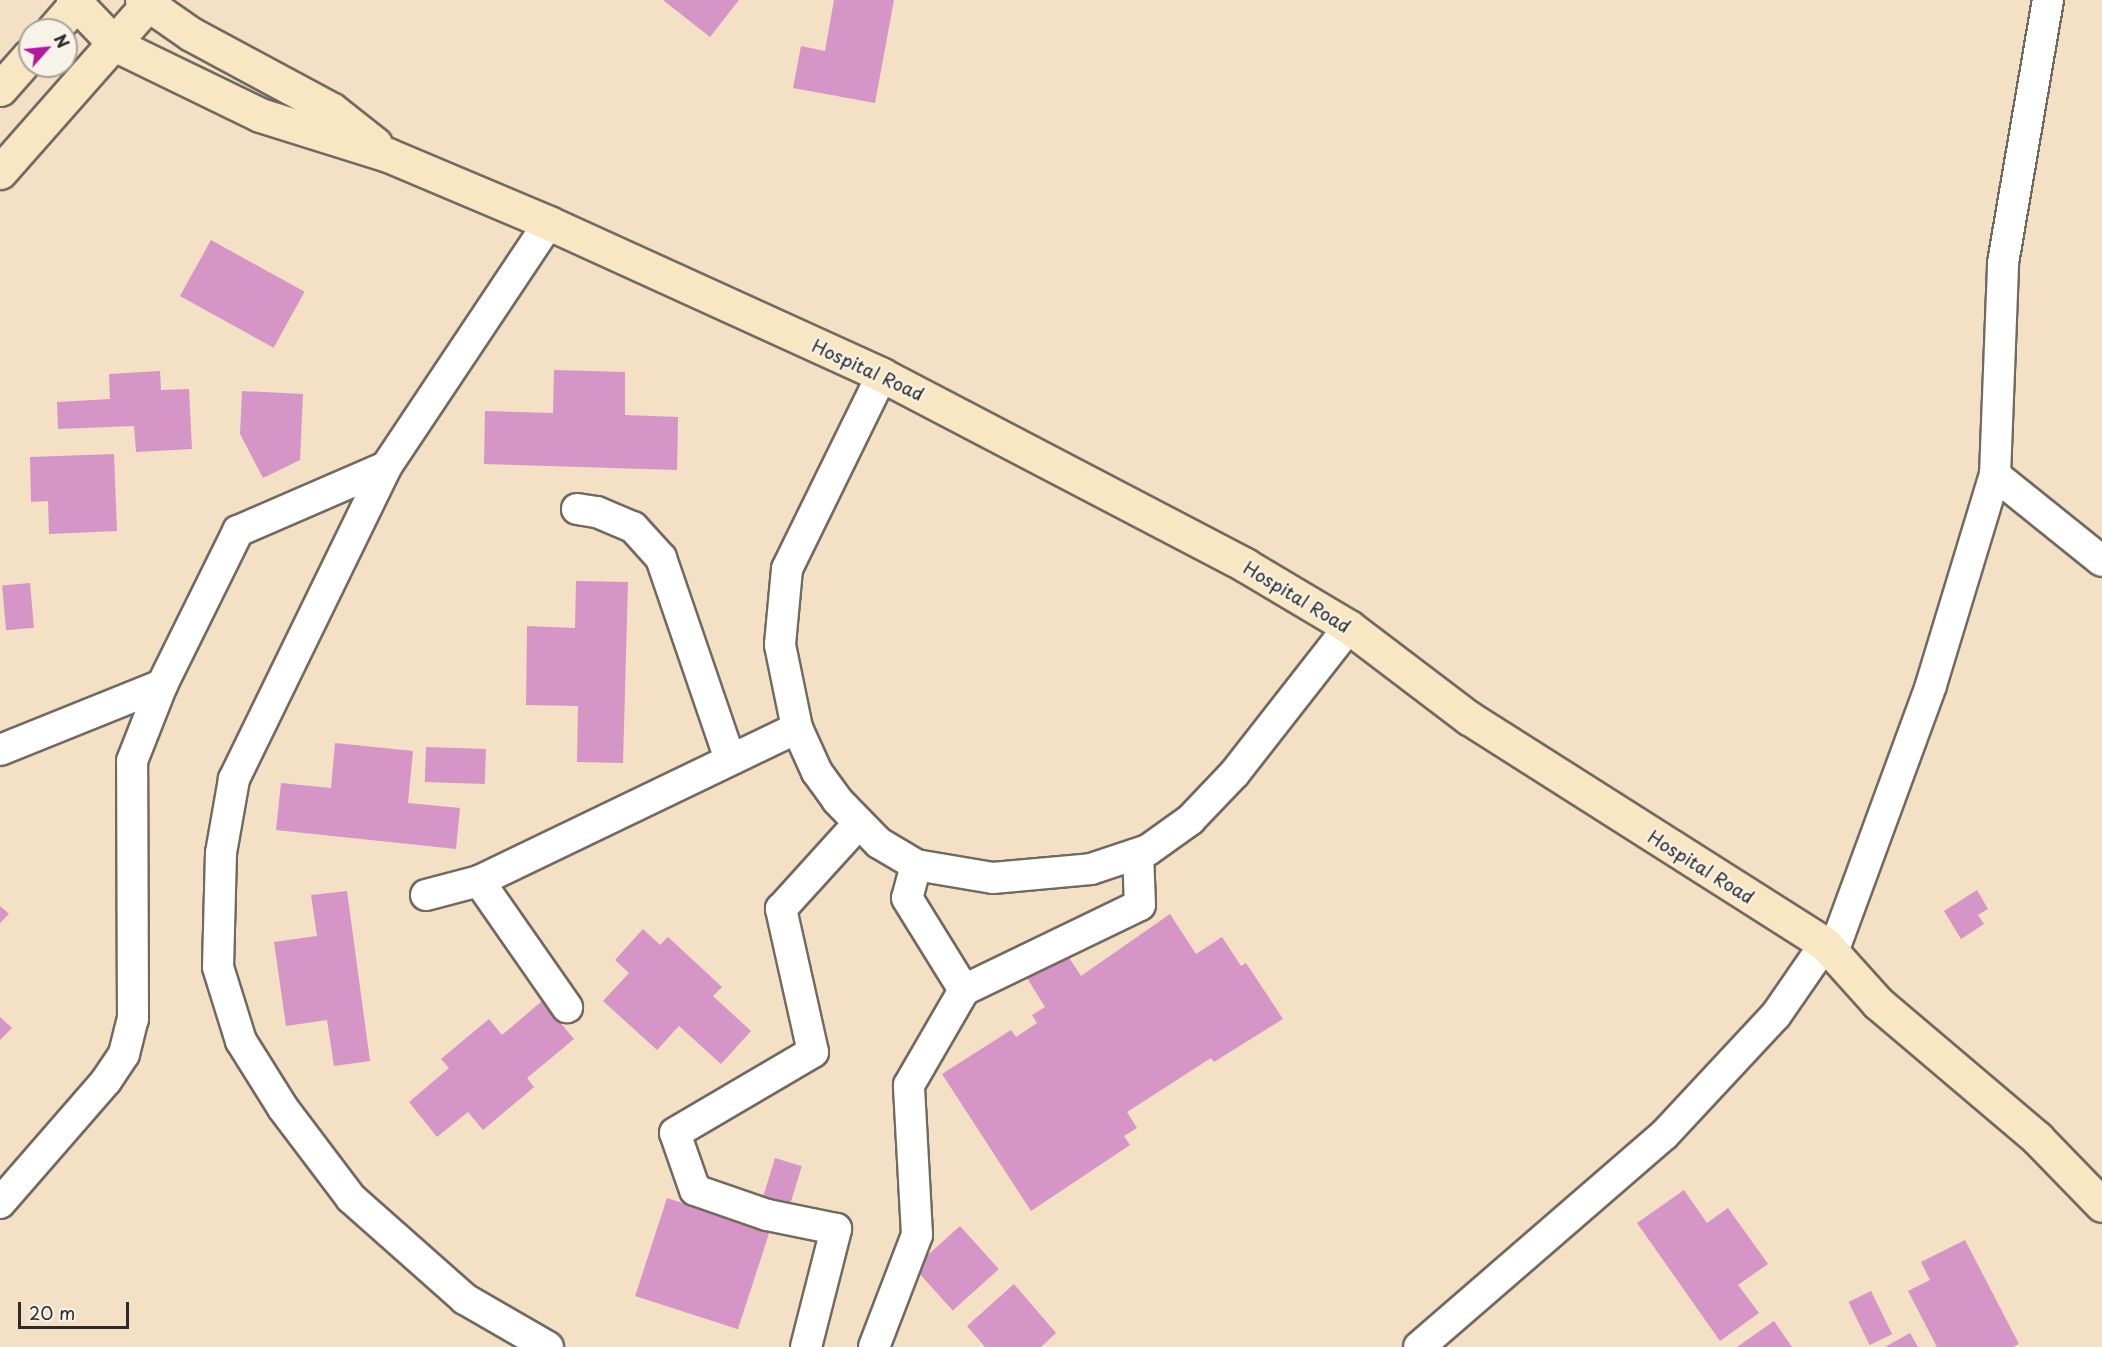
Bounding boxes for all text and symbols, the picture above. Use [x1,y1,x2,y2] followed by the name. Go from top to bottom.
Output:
[18,18,78,78] north arrow
[49,30,76,52] text: N
[808,335,928,405] street label: Hospital Road
[1239,556,1355,638] street label: Hospital Road
[1644,826,1758,908] street label: Hospital Road
[21,1290,132,1328] scale bar
[29,1299,75,1326] text: 20 m

